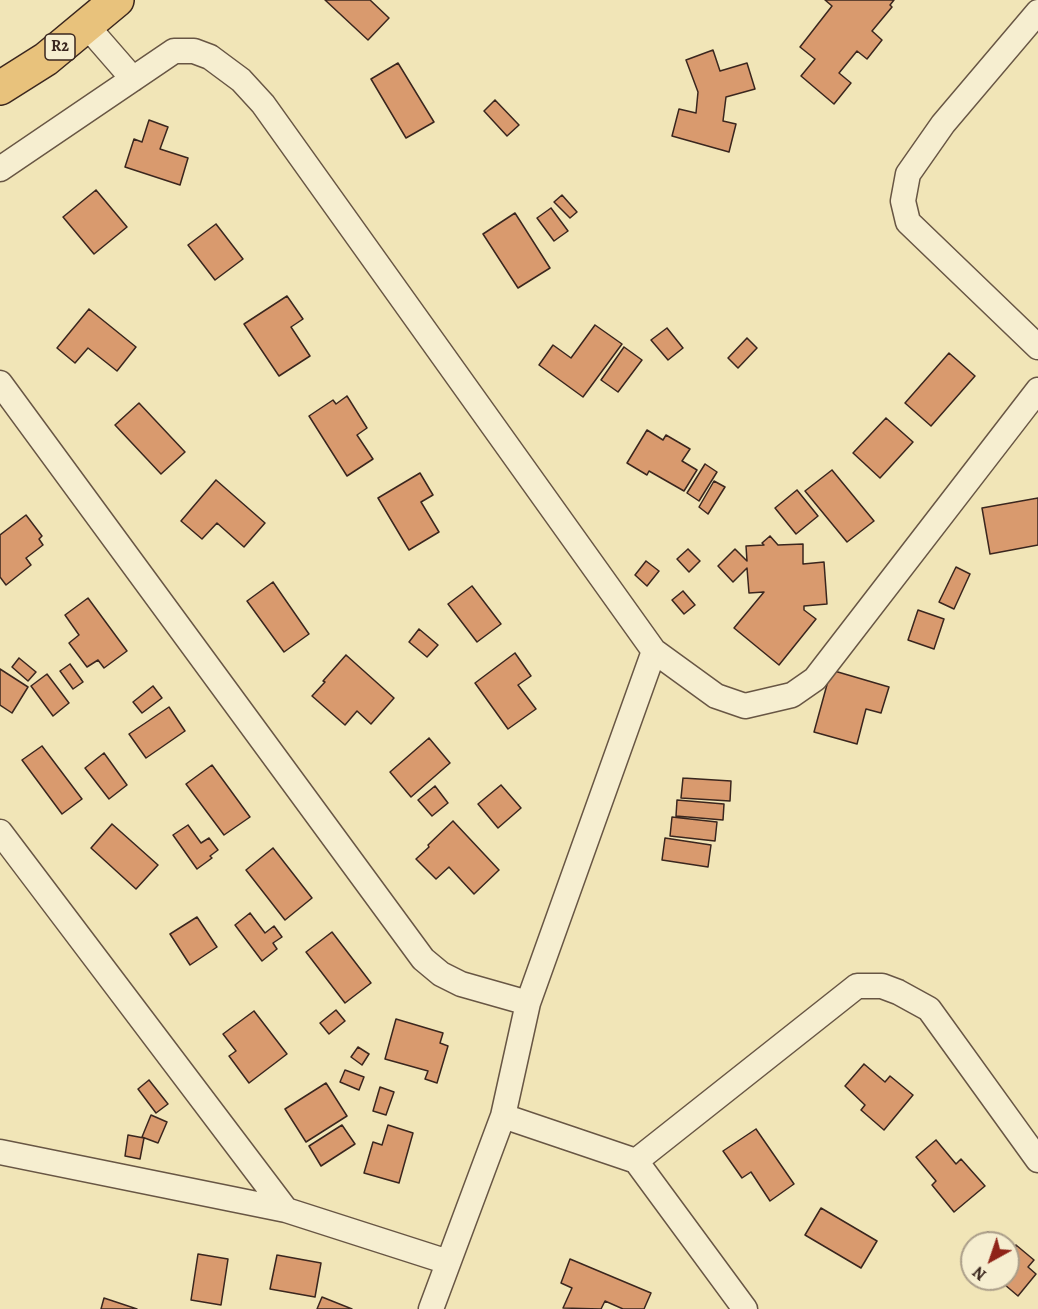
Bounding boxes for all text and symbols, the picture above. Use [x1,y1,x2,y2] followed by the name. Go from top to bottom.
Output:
[45,34,75,60] road number: R2
[960,1231,1020,1291] north arrow
[968,1261,991,1285] text: N

